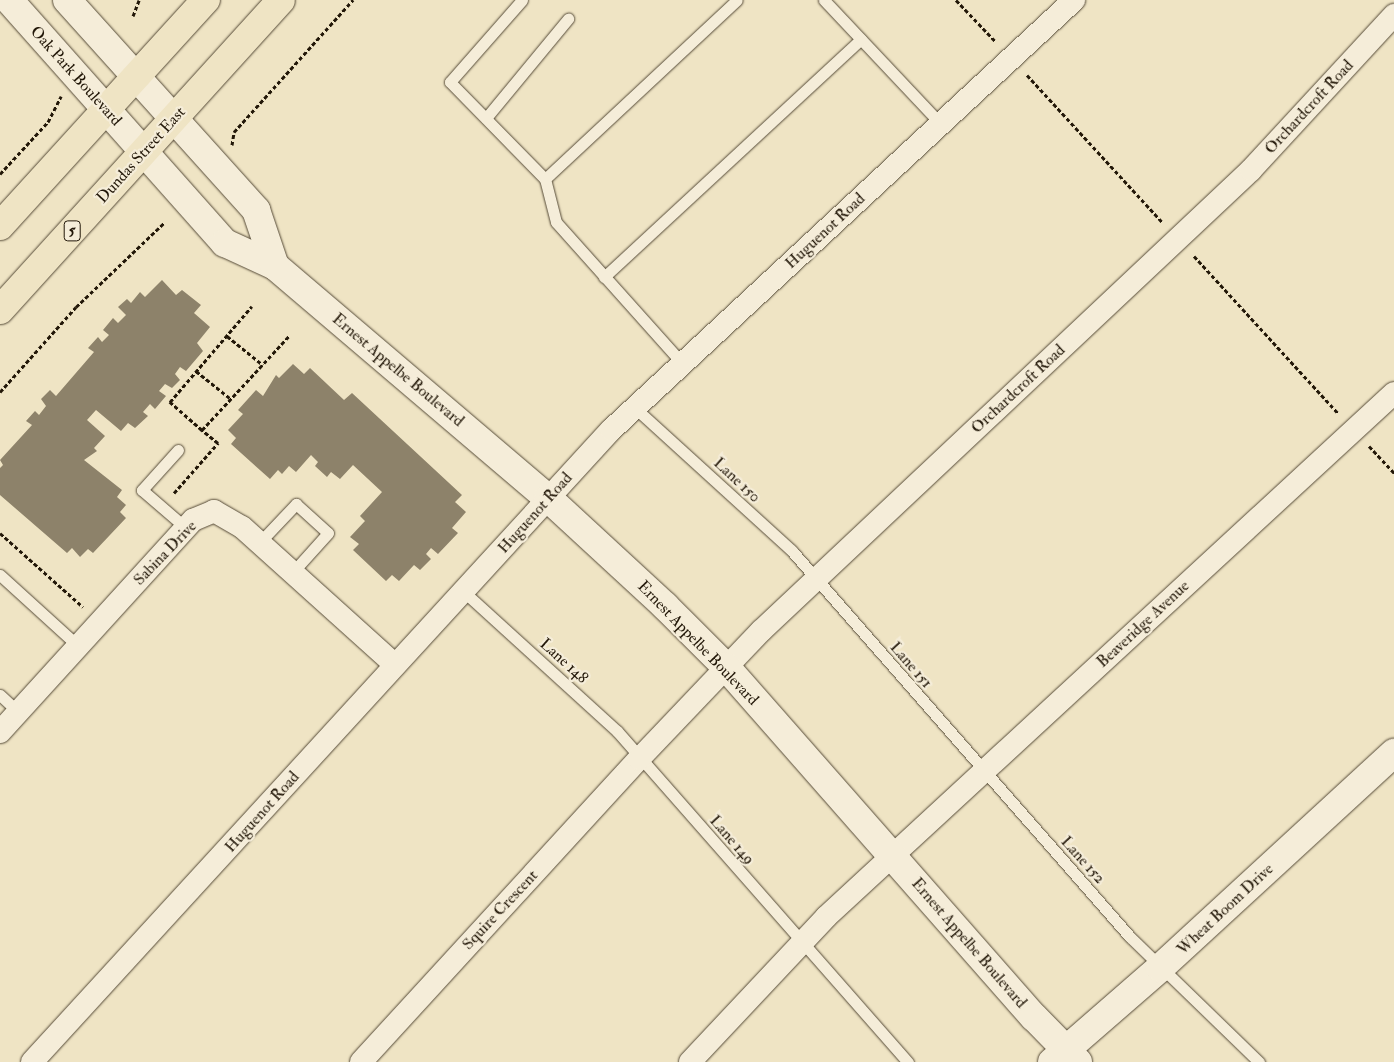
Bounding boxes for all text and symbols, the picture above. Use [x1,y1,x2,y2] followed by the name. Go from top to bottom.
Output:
[26,22,126,130] street label: Oak Park Boulevard
[1261,56,1357,158] street label: Orchardcroft Road
[93,103,189,207] street label: Dundas Street East
[781,189,869,273] street label: Huguenot Road
[63,218,81,244] road number: 5
[328,309,468,431] street label: Ernest Appelbe Boulevard
[967,341,1069,437] street label: Orchardcroft Road
[710,453,764,507] street label: Lane 150
[494,469,576,557] street label: Huguenot Road
[129,517,201,589] street label: Sabina Drive
[1093,576,1193,672] street label: Beaveridge Avenue
[634,577,762,709] street label: Ernest Appelbe Boulevard
[536,634,592,688] street label: Lane 148
[886,638,936,692] street label: Lane 151
[221,768,303,856] street label: Huguenot Road
[705,811,759,869] street label: Lane 149
[1057,832,1109,888] street label: Lane 152
[1173,859,1277,959] street label: Wheat Boom Drive
[458,866,542,954] street label: Squire Crescent
[907,874,1031,1012] street label: Ernest Appelbe Boulevard

